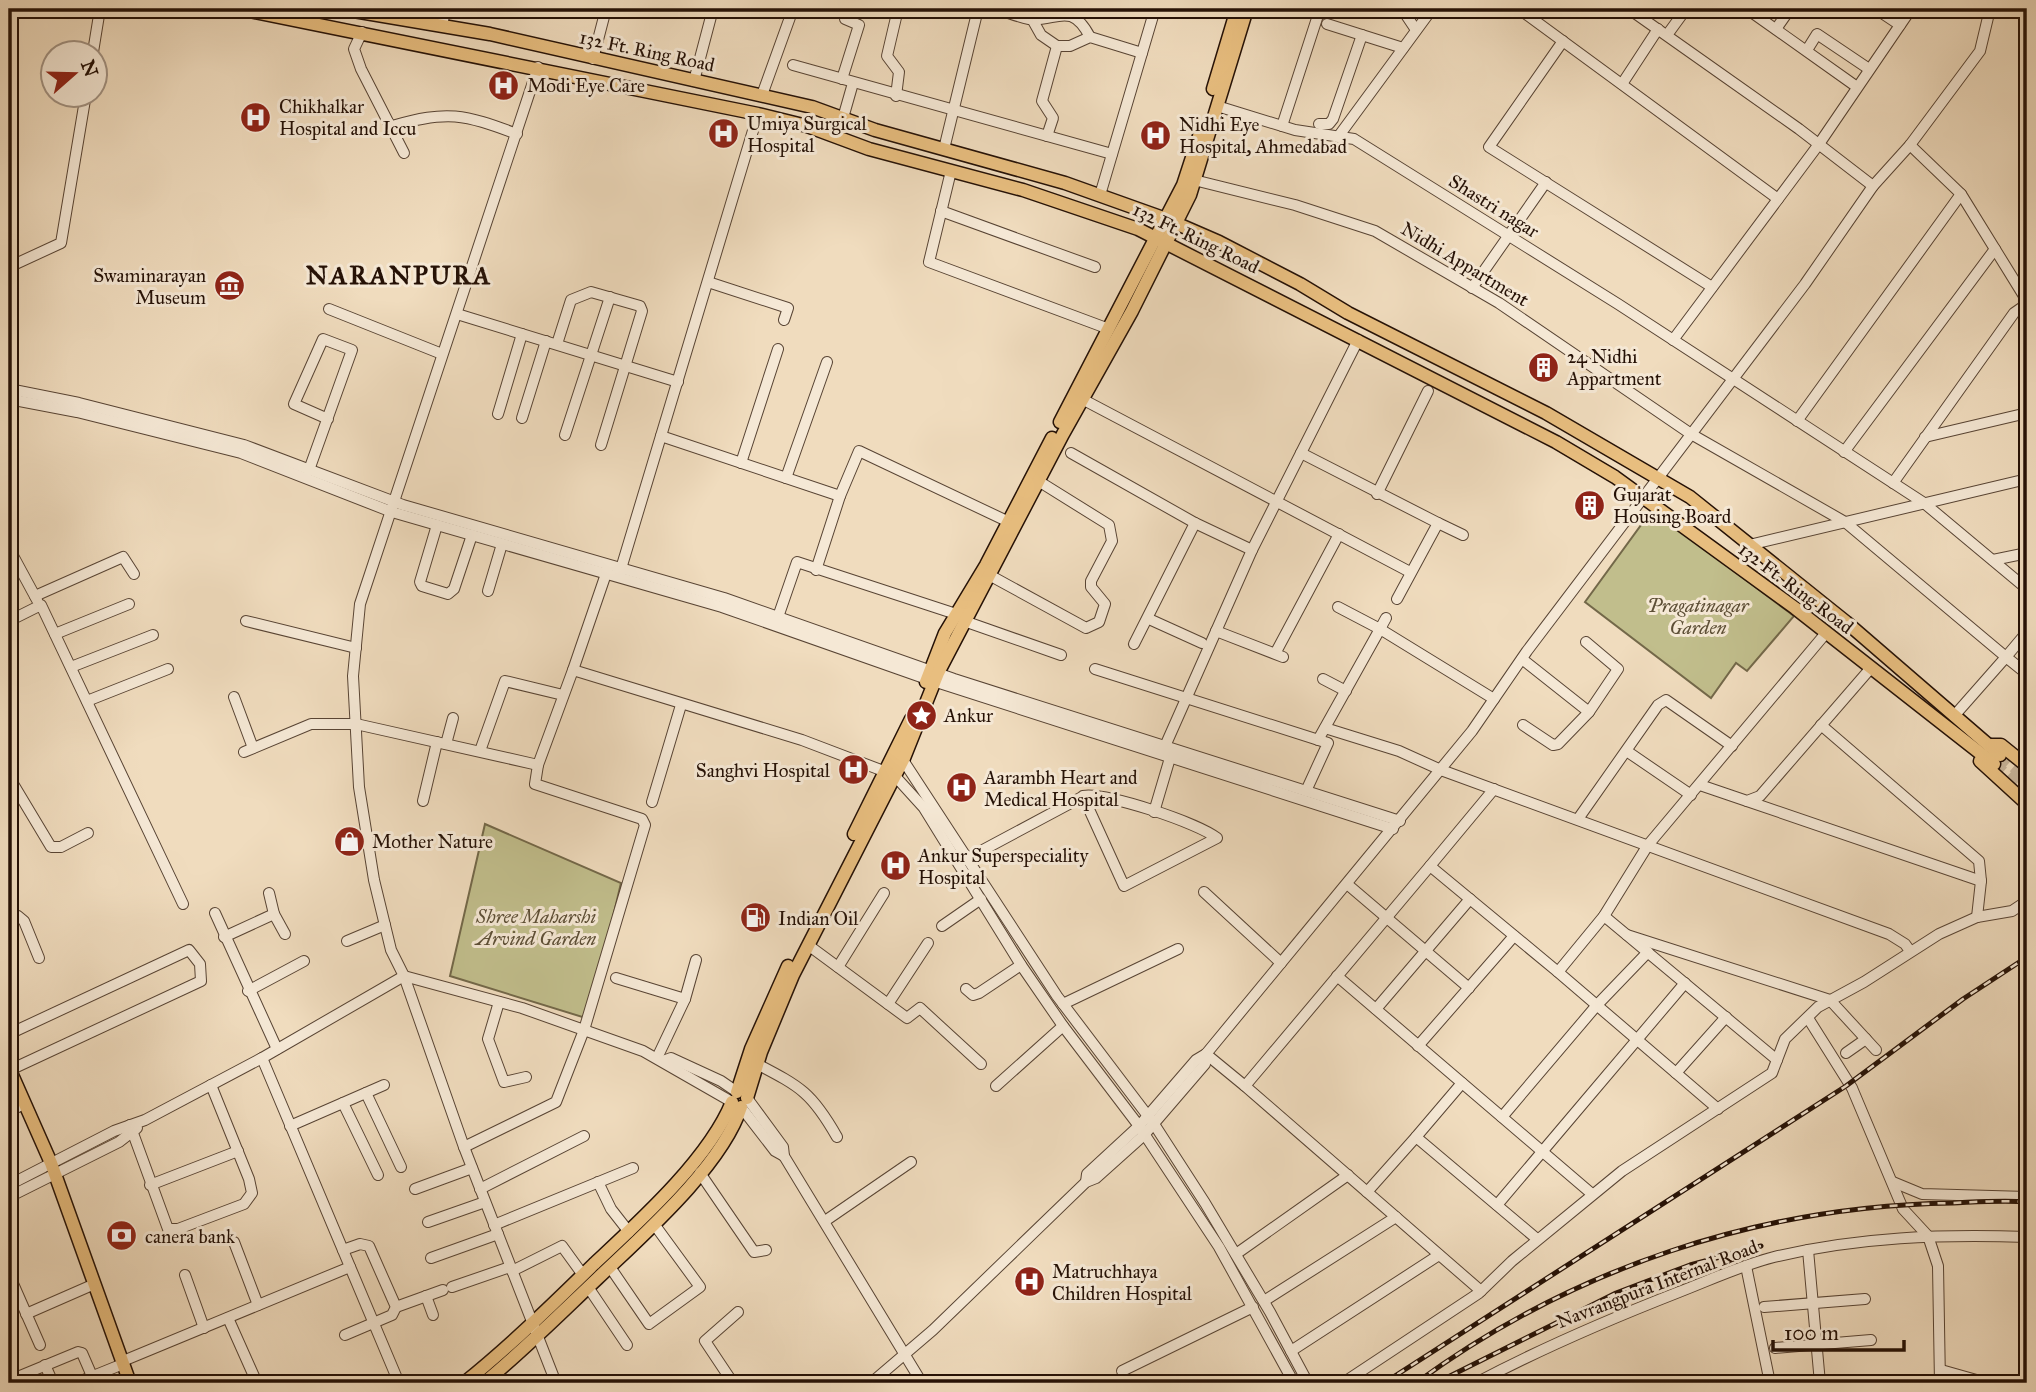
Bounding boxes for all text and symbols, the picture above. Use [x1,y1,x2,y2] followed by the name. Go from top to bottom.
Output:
[577,25,717,78] street label: 132 Ft. Ring Road
[38,38,108,108] north arrow
[76,57,103,80] text: N
[487,68,521,102] hospital icon: Modi Eye Care
[527,74,645,97] place label: Modi Eye Care
[279,95,416,140] place label: Chikhalkar Hospital and Iccu
[239,100,273,134] hospital icon: Chikhalkar Hospital and Iccu
[747,112,868,157] place label: Umiya Surgical Hospital
[1179,113,1347,158] place label: Nidhi Eye Hospital, Ahmedabad
[707,117,741,151] hospital icon: Umiya Surgical Hospital
[1139,118,1173,152] hospital icon: Nidhi Eye Hospital, Ahmedabad
[1444,169,1544,244] street label: Shastri nagar
[1129,197,1263,280] street label: 132 Ft. Ring Road
[1397,217,1533,311] street label: Nidhi Appartment
[306,259,492,291] district label: NARANPURA
[93,264,206,309] place label: Swaminarayan Museum
[212,269,246,303] museum icon: Swaminarayan Museum
[1566,345,1662,390] place label: 24 Nidhi Appartment
[1527,350,1561,384] building icon: 24 Nidhi Appartment
[1613,483,1732,529] place label: Gujarat Housing Board
[1573,488,1607,522] building icon: Gujarat Housing Board
[1733,537,1858,640] street label: 132 Ft. Ring Road
[1647,594,1750,639] park label: Pragatinagar Garden
[904,698,938,732] place icon: Ankur
[943,704,994,727] place label: Ankur
[836,753,870,787] hospital icon: Sanghvi Hospital
[696,759,831,783] place label: Sanghvi Hospital
[983,766,1138,811] place label: Aarambh Heart and Medical Hospital
[944,771,978,805] hospital icon: Aarambh Heart and Medical Hospital
[332,824,366,858] shop icon: Mother Nature
[372,830,493,853] place label: Mother Nature
[917,844,1089,889] place label: Ankur Superspeciality Hospital
[878,849,912,883] hospital icon: Ankur Superspeciality Hospital
[738,901,772,935] fuel station icon: Indian Oil
[474,905,596,950] park label: Shree Maharshi Arvind Garden
[778,907,859,930] place label: Indian Oil
[105,1219,139,1253] bank icon: canera bank
[145,1225,235,1248] place label: canera bank
[1553,1235,1762,1334] street label: Navrangpura Internal Road
[1052,1260,1193,1305] place label: Matruchhaya Children Hospital
[1012,1265,1046,1299] hospital icon: Matruchhaya Children Hospital
[1773,1308,1905,1352] scale bar
[1784,1320,1839,1346] text: 100 m

